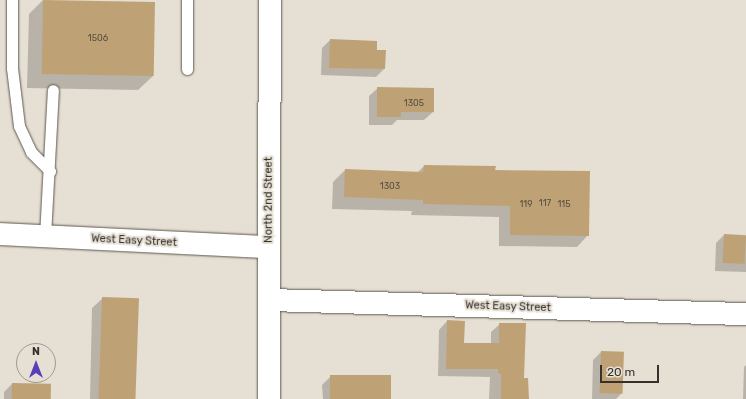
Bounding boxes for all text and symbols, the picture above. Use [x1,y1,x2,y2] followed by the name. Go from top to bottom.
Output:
[88,33,108,43] house number: 1506
[404,98,424,108] house number: 1305
[262,157,276,243] street label: North 2nd Street
[380,181,400,191] house number: 1303
[539,198,551,208] house number: 117
[519,199,533,209] house number: 119
[557,199,571,209] house number: 115
[91,232,177,250] street label: West Easy Street
[465,299,551,315] street label: West Easy Street
[16,343,56,383] north arrow
[32,345,40,358] text: N
[602,357,661,383] scale bar
[607,365,635,379] text: 20 m

